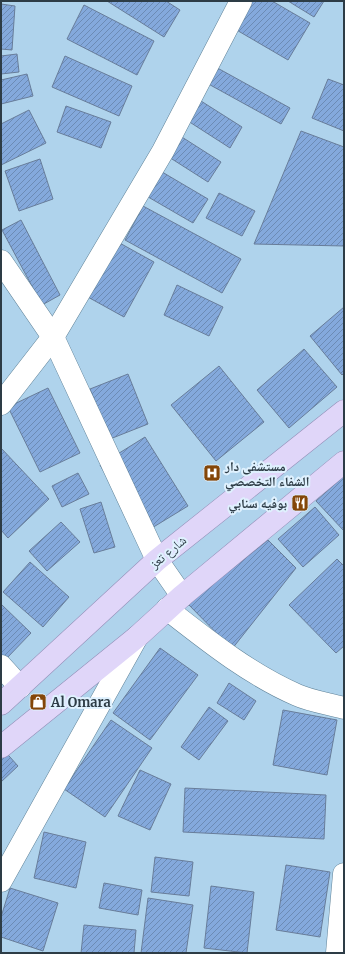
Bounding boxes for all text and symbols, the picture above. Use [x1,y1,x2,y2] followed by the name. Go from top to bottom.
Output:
[224,458,309,492] place label: مستشفى دار الشفاء التخصصي
[202,463,222,483] hospital icon: مستشفى دار الشفاء التخصصي
[290,493,310,513] restaurant icon: بوفيه سنابي
[229,495,287,514] place label: بوفيه سنابي
[145,532,191,574] street label: شارع تعز
[28,692,48,712] shop icon: Al Omara
[50,694,111,711] place label: Al Omara

